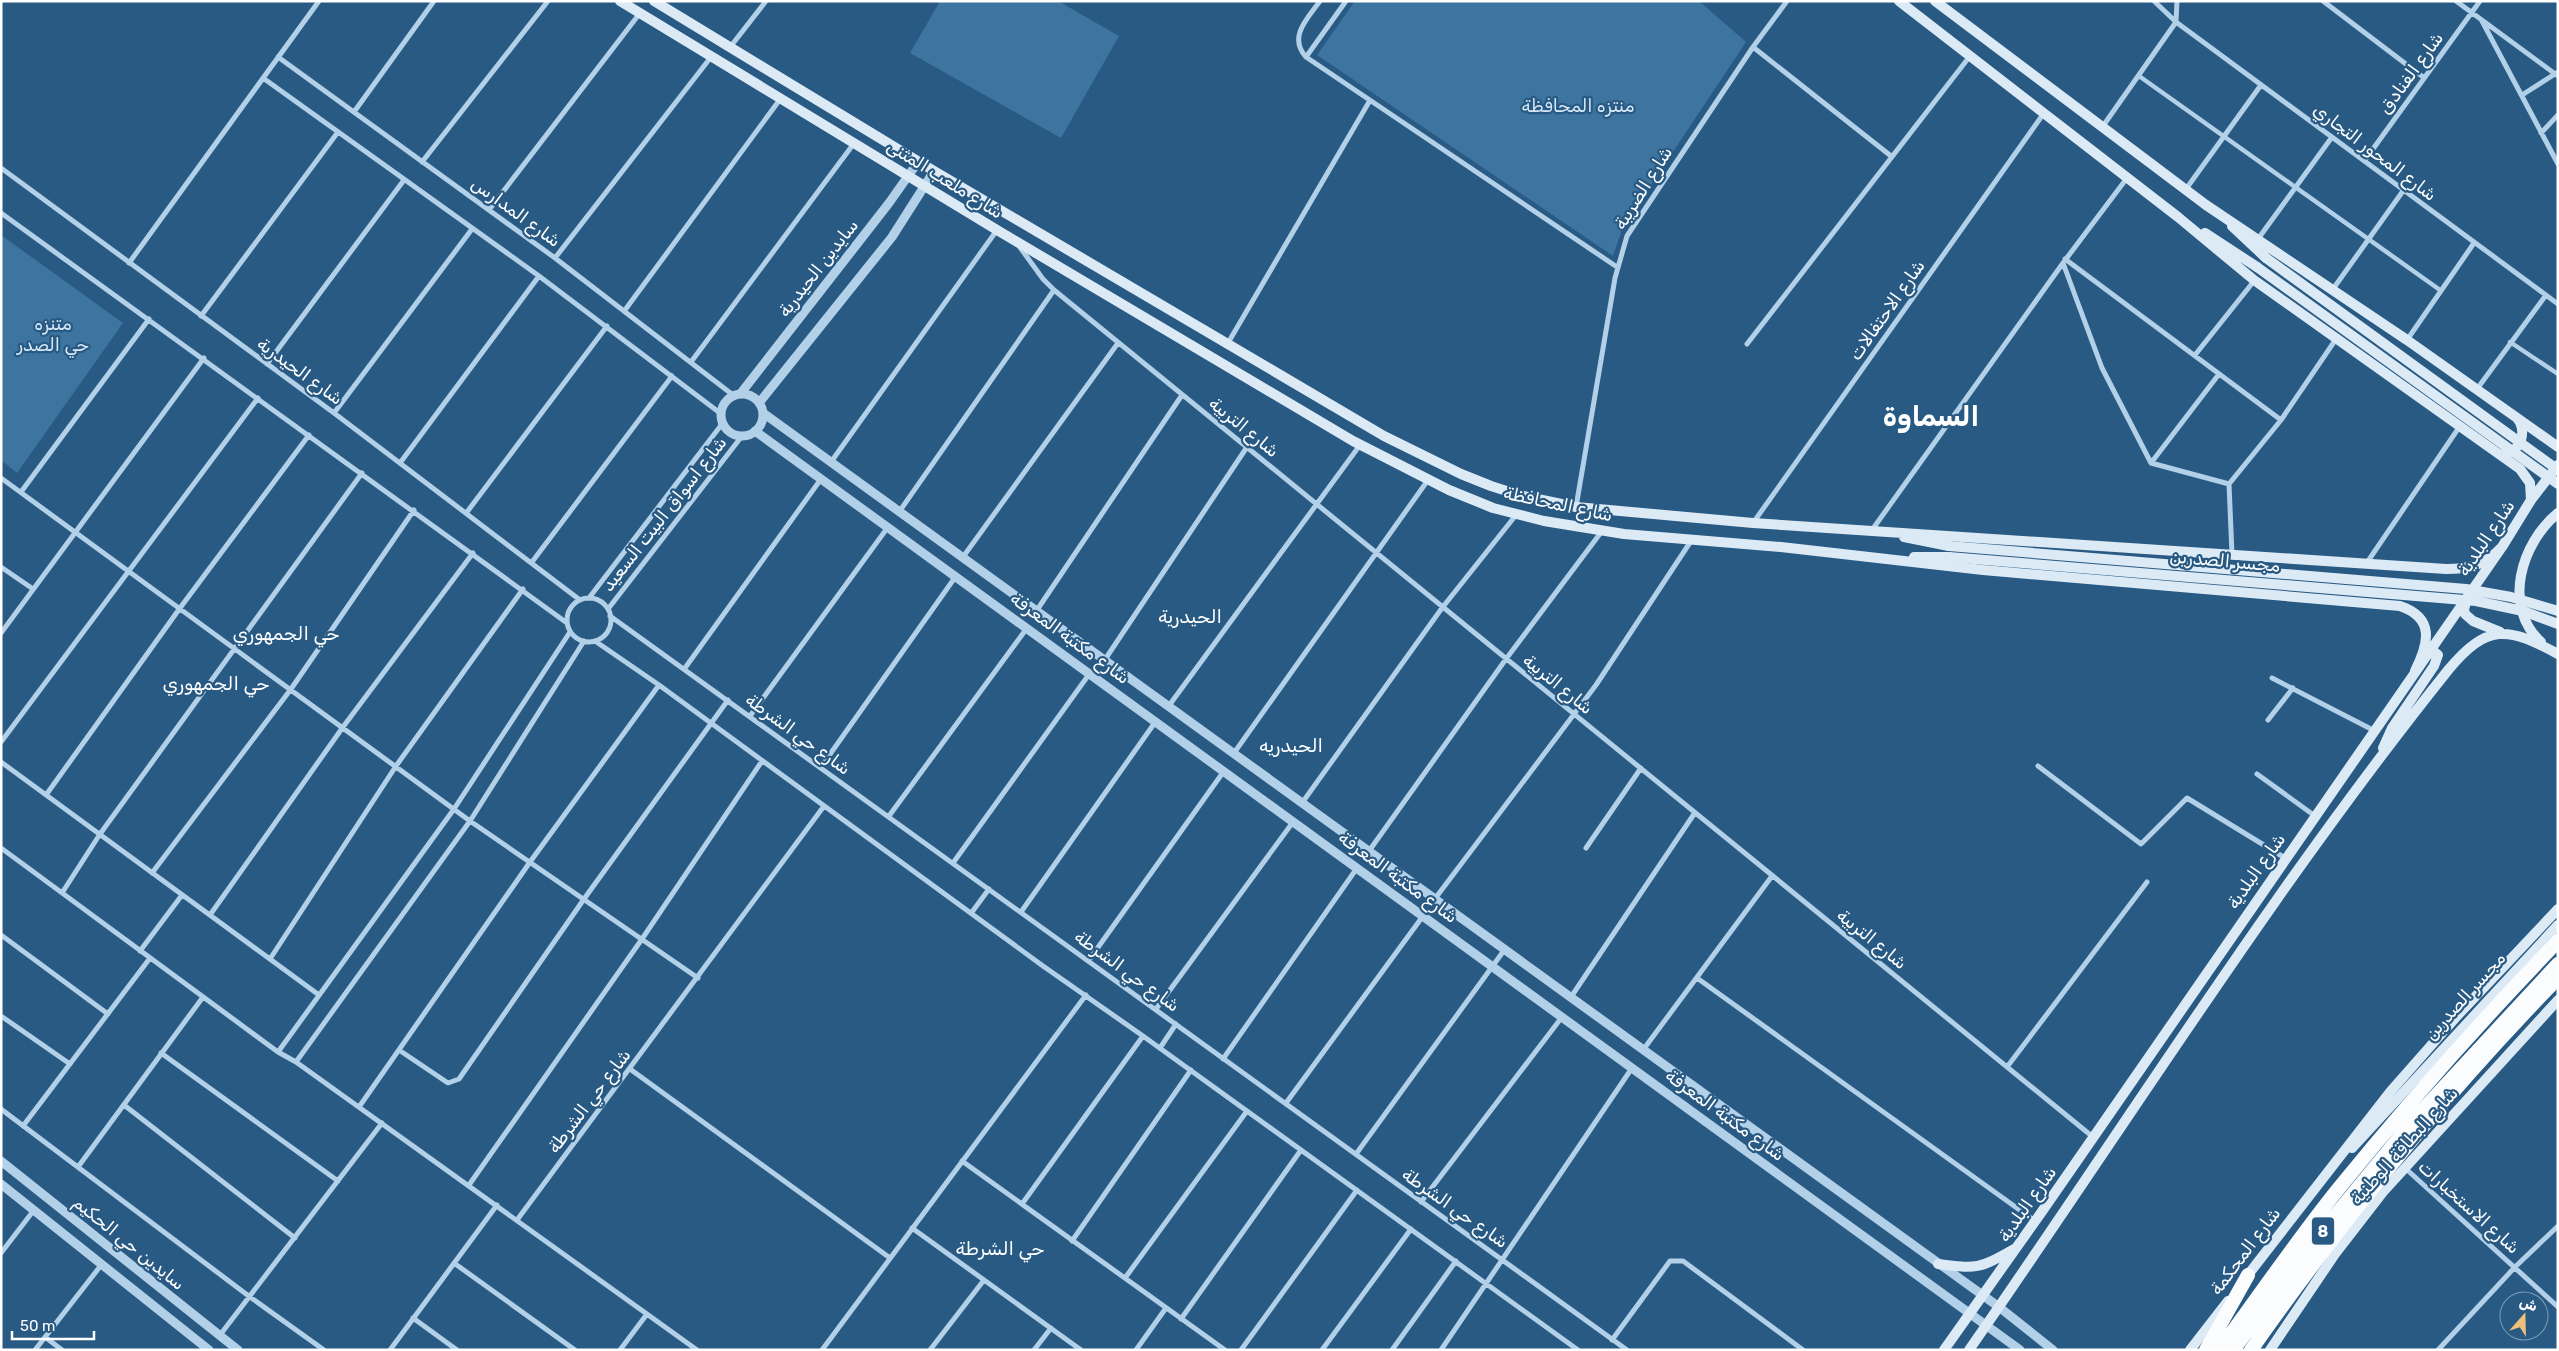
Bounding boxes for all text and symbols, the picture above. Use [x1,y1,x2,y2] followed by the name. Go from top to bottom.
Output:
[2374,28,2449,119] street label: شارع الفنادق
[1522,95,1634,117] park label: منتزه المحافظة
[2308,98,2441,206] street label: شارع المحور التجاري
[882,135,1007,224] street label: شارع ملعب المثنى
[1609,142,1678,234] street label: شارع الضريبة
[466,172,565,253] street label: شارع المدارس
[773,215,863,321] street label: سايدين الحيدرية
[1844,255,1931,365] street label: شارع الاحتفالات
[16,313,89,358] park label: متنزه حي الصدر
[252,332,347,410] street label: شارع الحيدرية
[1204,392,1284,463] street label: شارع التربية
[1883,400,1979,433] district label: السماوة
[597,432,732,597] street label: شارع اسواق البيت السعيد
[1501,482,1615,527] street label: شارع المحافظة
[2452,496,2520,581] street label: شارع البلدية
[2169,545,2281,577] street label: مجسر الصدرين
[1005,587,1134,690] street label: شارع مكتبة المعرفة
[1158,605,1222,628] district label: الحيدرية
[232,622,340,648] district label: حي الجمهوري
[1518,649,1598,720] street label: شارع التربية
[162,672,270,698] district label: حي الجمهوري
[740,688,855,781] street label: شارع حي الشرطة
[1259,734,1323,757] district label: الحيدريه
[1333,826,1462,929] street label: شارع مكتبة المعرفة
[2222,829,2291,914] street label: شارع البلدية
[1832,904,1912,975] street label: شارع التربية
[1069,925,1184,1018] street label: شارع حي الشرطة
[2420,947,2510,1045] street label: مجسر الصدرين
[543,1045,637,1159] street label: شارع حي الشرطة
[1660,1064,1789,1167] street label: شارع مكتبة المعرفة
[2345,1083,2463,1210] street label: شارع البطاقة الوطنية
[2413,1156,2524,1259] street label: شارع الاستخبارات
[1993,1162,2062,1247] street label: شارع البلدية
[1396,1163,1512,1254] street label: شارع حي الشرطة
[67,1191,189,1296] street label: سايدين حي الحكيم
[2205,1203,2286,1300] street label: شارع المحكمة
[2312,1218,2334,1244] road number: 8
[955,1237,1045,1263] district label: حي الشرطة
[2499,1291,2549,1341] north arrow
[2517,1293,2540,1315] text: ش
[12,1308,95,1340] scale bar
[20,1317,55,1335] text: 50 m

